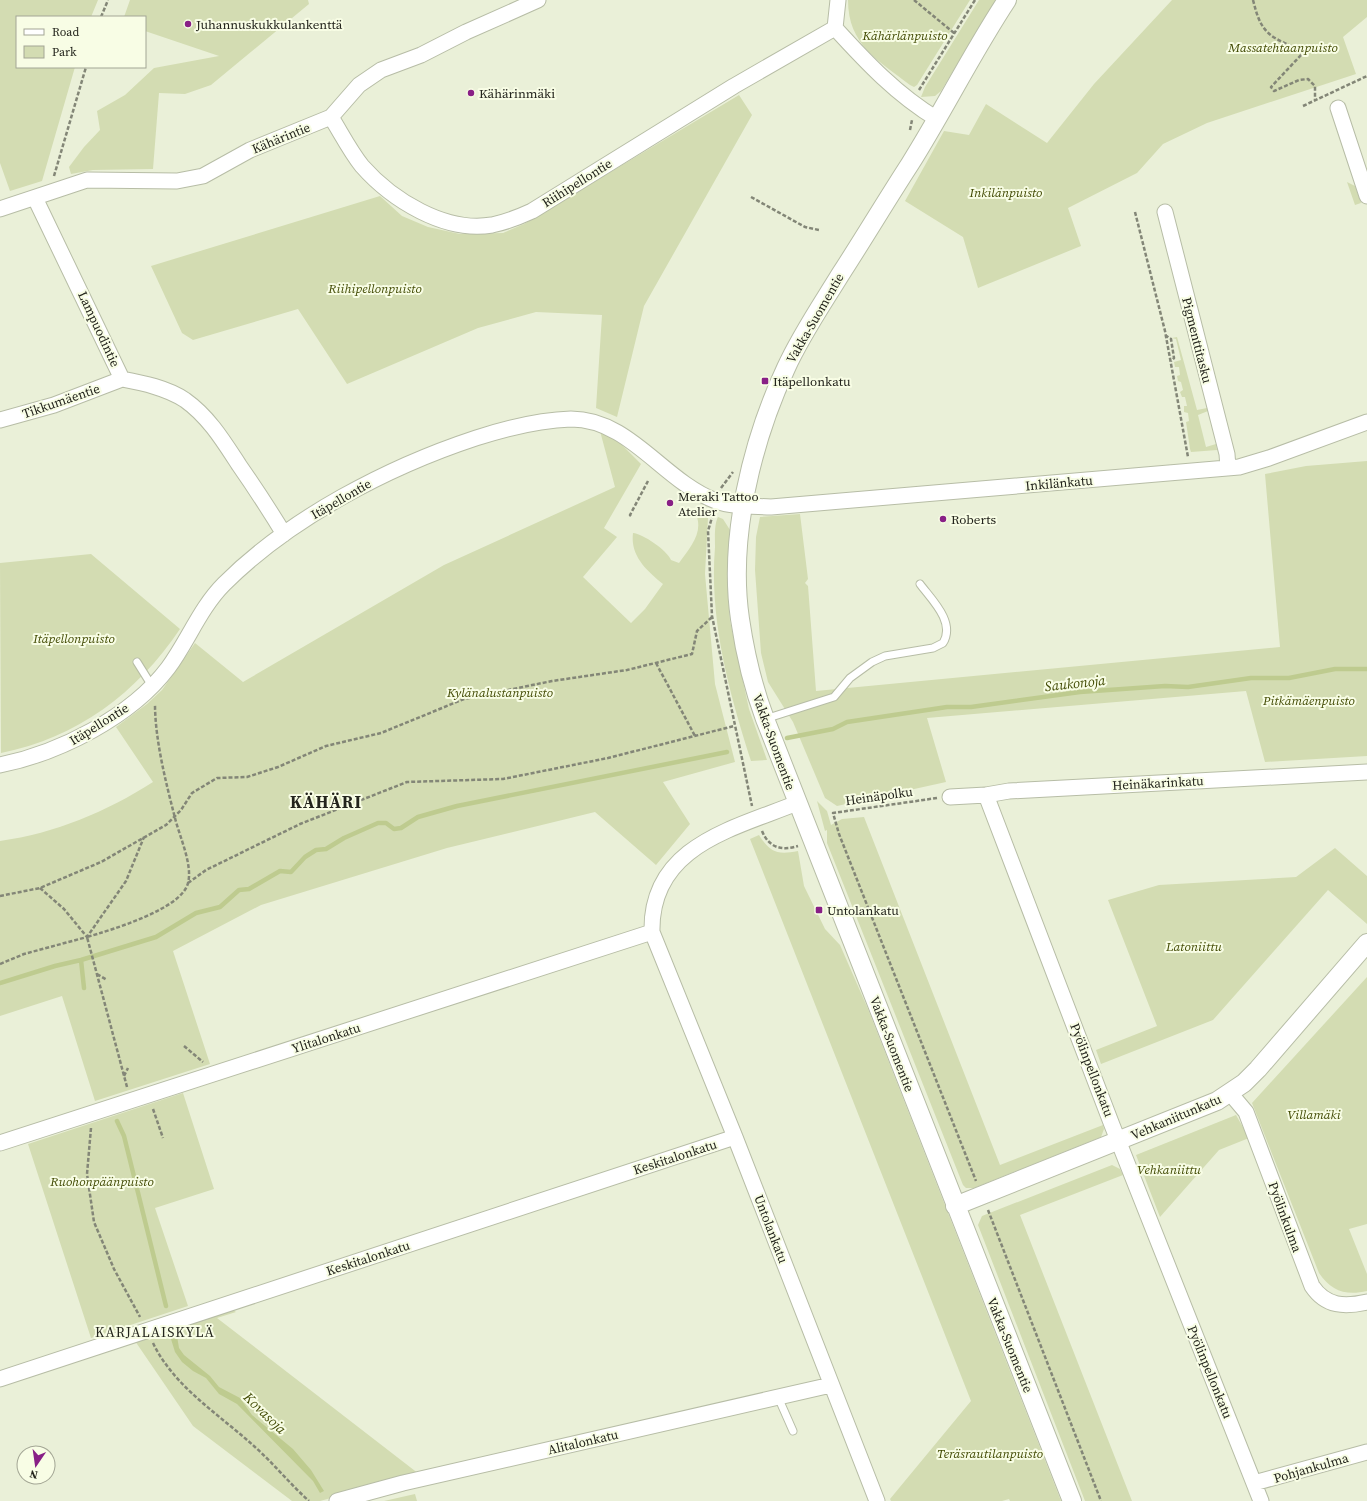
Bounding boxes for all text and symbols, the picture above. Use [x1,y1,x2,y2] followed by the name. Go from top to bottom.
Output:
[16,16,146,68] legend
[195,16,343,33] place label: Juhannuskukkulankenttä
[183,19,193,29] marker: Juhannuskukkulankenttä
[52,24,79,40] text: Road
[861,27,948,44] park label: Kähärlänpuisto
[1227,39,1338,56] park label: Massatehtaanpuisto
[52,44,77,60] text: Park
[479,85,555,102] place label: Kähärinmäki
[466,88,476,98] marker: Kähärinmäki
[249,118,313,157] street label: Kähärintie
[539,155,615,211] street label: Riihipellontie
[969,184,1042,201] park label: Inkilänpuisto
[782,270,848,366] street label: Vakka-Suomentie
[327,280,422,297] park label: Riihipellonpuisto
[74,288,124,370] street label: Lampuodintie
[1178,295,1216,385] street label: Pigmenttitasku
[773,373,851,390] place label: Itäpellonkatu
[760,376,770,386] marker: Itäpellonkatu
[20,380,102,422] street label: Tikkumäentie
[1025,472,1094,494] street label: Inkilänkatu
[308,475,374,523] street label: Itäpellontie
[678,488,759,520] place label: Meraki Tattoo Atelier
[665,498,675,508] marker: Meraki Tattoo Atelier
[951,511,996,528] place label: Roberts
[938,514,948,524] marker: Roberts
[32,630,115,647] park label: Itäpellonpuisto
[1044,670,1107,696] water label: Saukonoja
[446,684,553,701] park label: Kylänalustanpuisto
[749,692,799,793] street label: Vakka-Suomentie
[1262,692,1355,709] park label: Pitkämäenpuisto
[66,699,132,749] street label: Itäpellontie
[1112,772,1205,794] street label: Heinäkarinkatu
[844,783,914,809] street label: Heinäpolku
[290,790,362,814] district label: KÄHÄRI
[827,902,899,919] place label: Untolankatu
[814,905,824,915] marker: Untolankatu
[1165,938,1223,955] park label: Latoniittu
[866,994,918,1095] street label: Vakka-Suomentie
[289,1019,363,1057] street label: Ylitalonkatu
[1066,1021,1118,1120] street label: Pyölinpellonkatu
[1128,1090,1224,1144] street label: Vehkaniitunkatu
[1287,1106,1341,1123] park label: Villamäki
[631,1135,719,1178] street label: Keskitalonkatu
[1137,1161,1201,1178] park label: Vehkaniittu
[49,1173,154,1190] park label: Ruohonpäänpuisto
[1264,1179,1306,1255] street label: Pyölinkulma
[750,1192,792,1266] street label: Untolankatu
[324,1236,412,1279] street label: Keskitalonkatu
[983,1295,1037,1395] street label: Vakka-Suomentie
[95,1322,215,1342] district label: KARJALAISKYLÄ
[1184,1323,1237,1422] street label: Pyölinpellonkatu
[238,1387,291,1439] water label: Kovasoja
[546,1426,620,1458] street label: Alitalonkatu
[16,1445,56,1485] north arrow
[937,1445,1043,1462] park label: Teräsrautilanpuisto
[1272,1449,1351,1487] street label: Pohjankulma
[28,1466,39,1482] text: N

